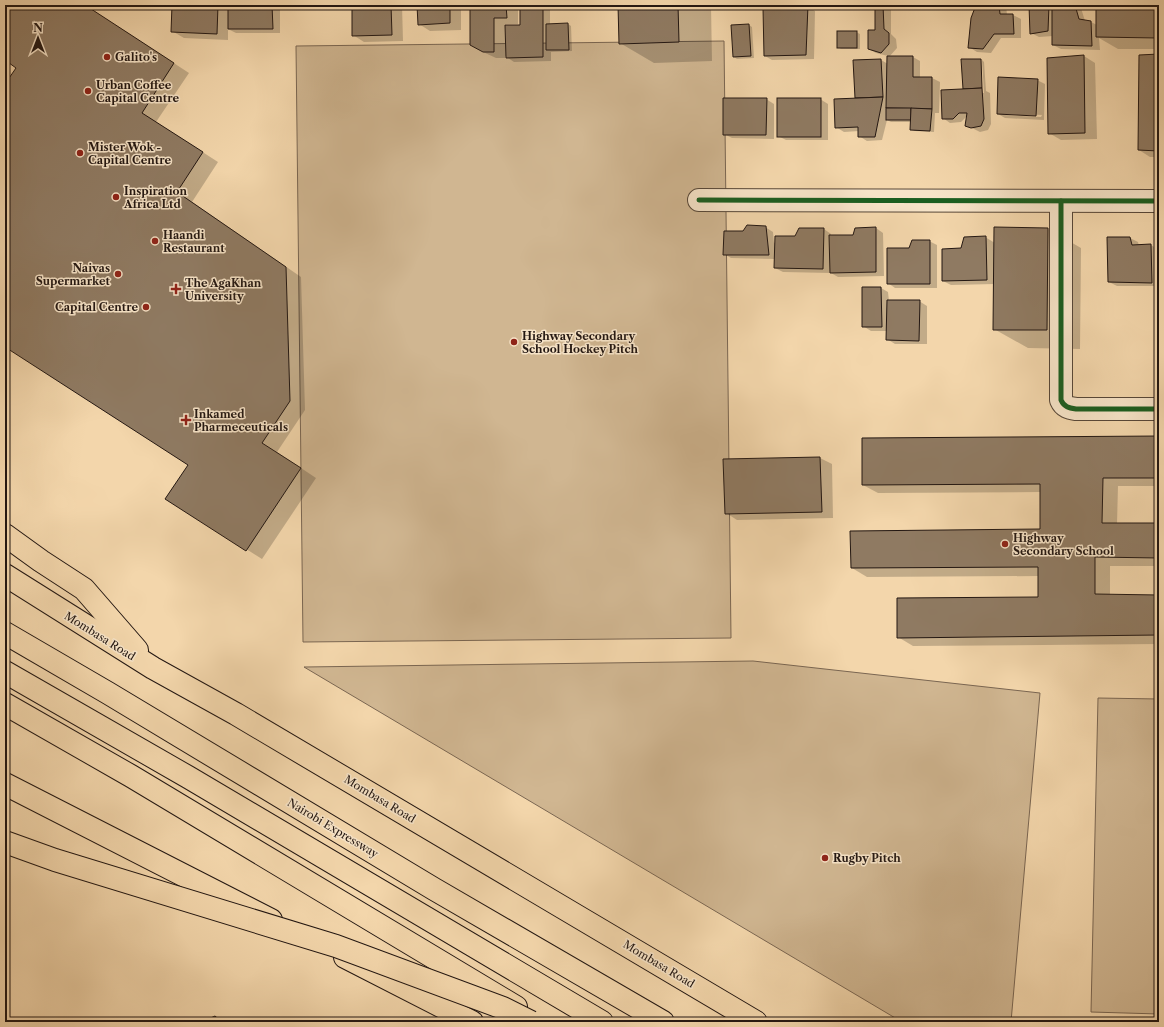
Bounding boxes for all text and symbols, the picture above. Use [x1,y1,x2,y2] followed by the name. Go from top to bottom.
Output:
[18,18,58,58] north arrow
[33,21,43,35] text: N
[115,50,157,64] place label: Galito's
[102,52,112,62] marker: Galito's
[96,78,180,105] place label: Urban Coffee Capital Centre
[83,86,93,96] marker: Urban Coffee Capital Centre
[88,140,172,167] place label: Mister Wok - Capital Centre
[75,148,85,158] marker: Mister Wok - Capital Centre
[123,184,188,211] place label: Inspiration Africa Ltd
[111,192,121,202] marker: Inspiration Africa Ltd
[163,228,225,255] place label: Haandi Restaurant
[150,236,160,246] marker: Haandi Restaurant
[36,261,111,288] place label: Naivas Supermarket
[113,269,123,279] marker: Naivas Supermarket
[185,276,262,303] place label: The AgaKhan University
[170,283,182,295] marker: The AgaKhan University
[55,300,138,314] place label: Capital Centre
[141,302,151,312] marker: Capital Centre
[522,329,639,356] place label: Highway Secondary School Hockey Pitch
[509,337,519,347] marker: Highway Secondary School Hockey Pitch
[194,407,288,434] place label: Inkamed Pharmeceuticals
[181,415,191,425] marker: Inkamed Pharmeceuticals
[1013,531,1114,558] place label: Highway Secondary School
[1000,539,1010,549] marker: Highway Secondary School
[62,609,138,664] street label: Mombasa Road
[342,772,419,826] street label: Mombasa Road
[285,795,382,861] street label: Nairobi Expressway
[833,851,901,865] place label: Rugby Pitch
[820,853,830,863] marker: Rugby Pitch
[621,937,698,991] street label: Mombasa Road

